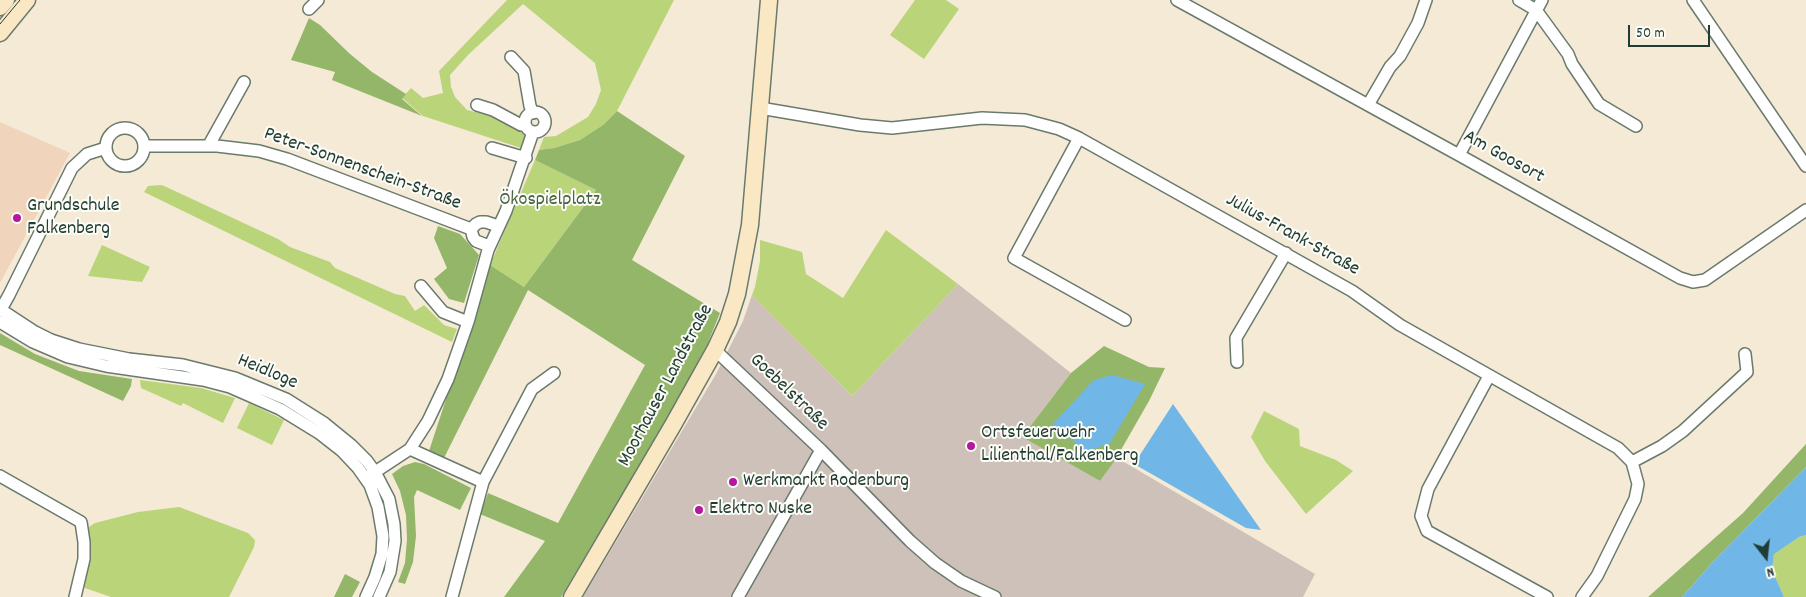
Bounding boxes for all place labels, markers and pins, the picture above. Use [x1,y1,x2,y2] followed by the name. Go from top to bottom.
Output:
[27,195,120,242] place label: Grundschule Falkenberg
[11,212,23,224] marker: Grundschule Falkenberg
[981,422,1139,469] place label: Ortsfeuerwehr Lilienthal/Falkenberg
[965,440,977,452] marker: Ortsfeuerwehr Lilienthal/Falkenberg
[743,470,909,494] place label: Werkmarkt Rodenburg
[727,476,739,488] marker: Werkmarkt Rodenburg
[709,498,812,522] place label: Elektro Nuske
[693,504,705,516] marker: Elektro Nuske

